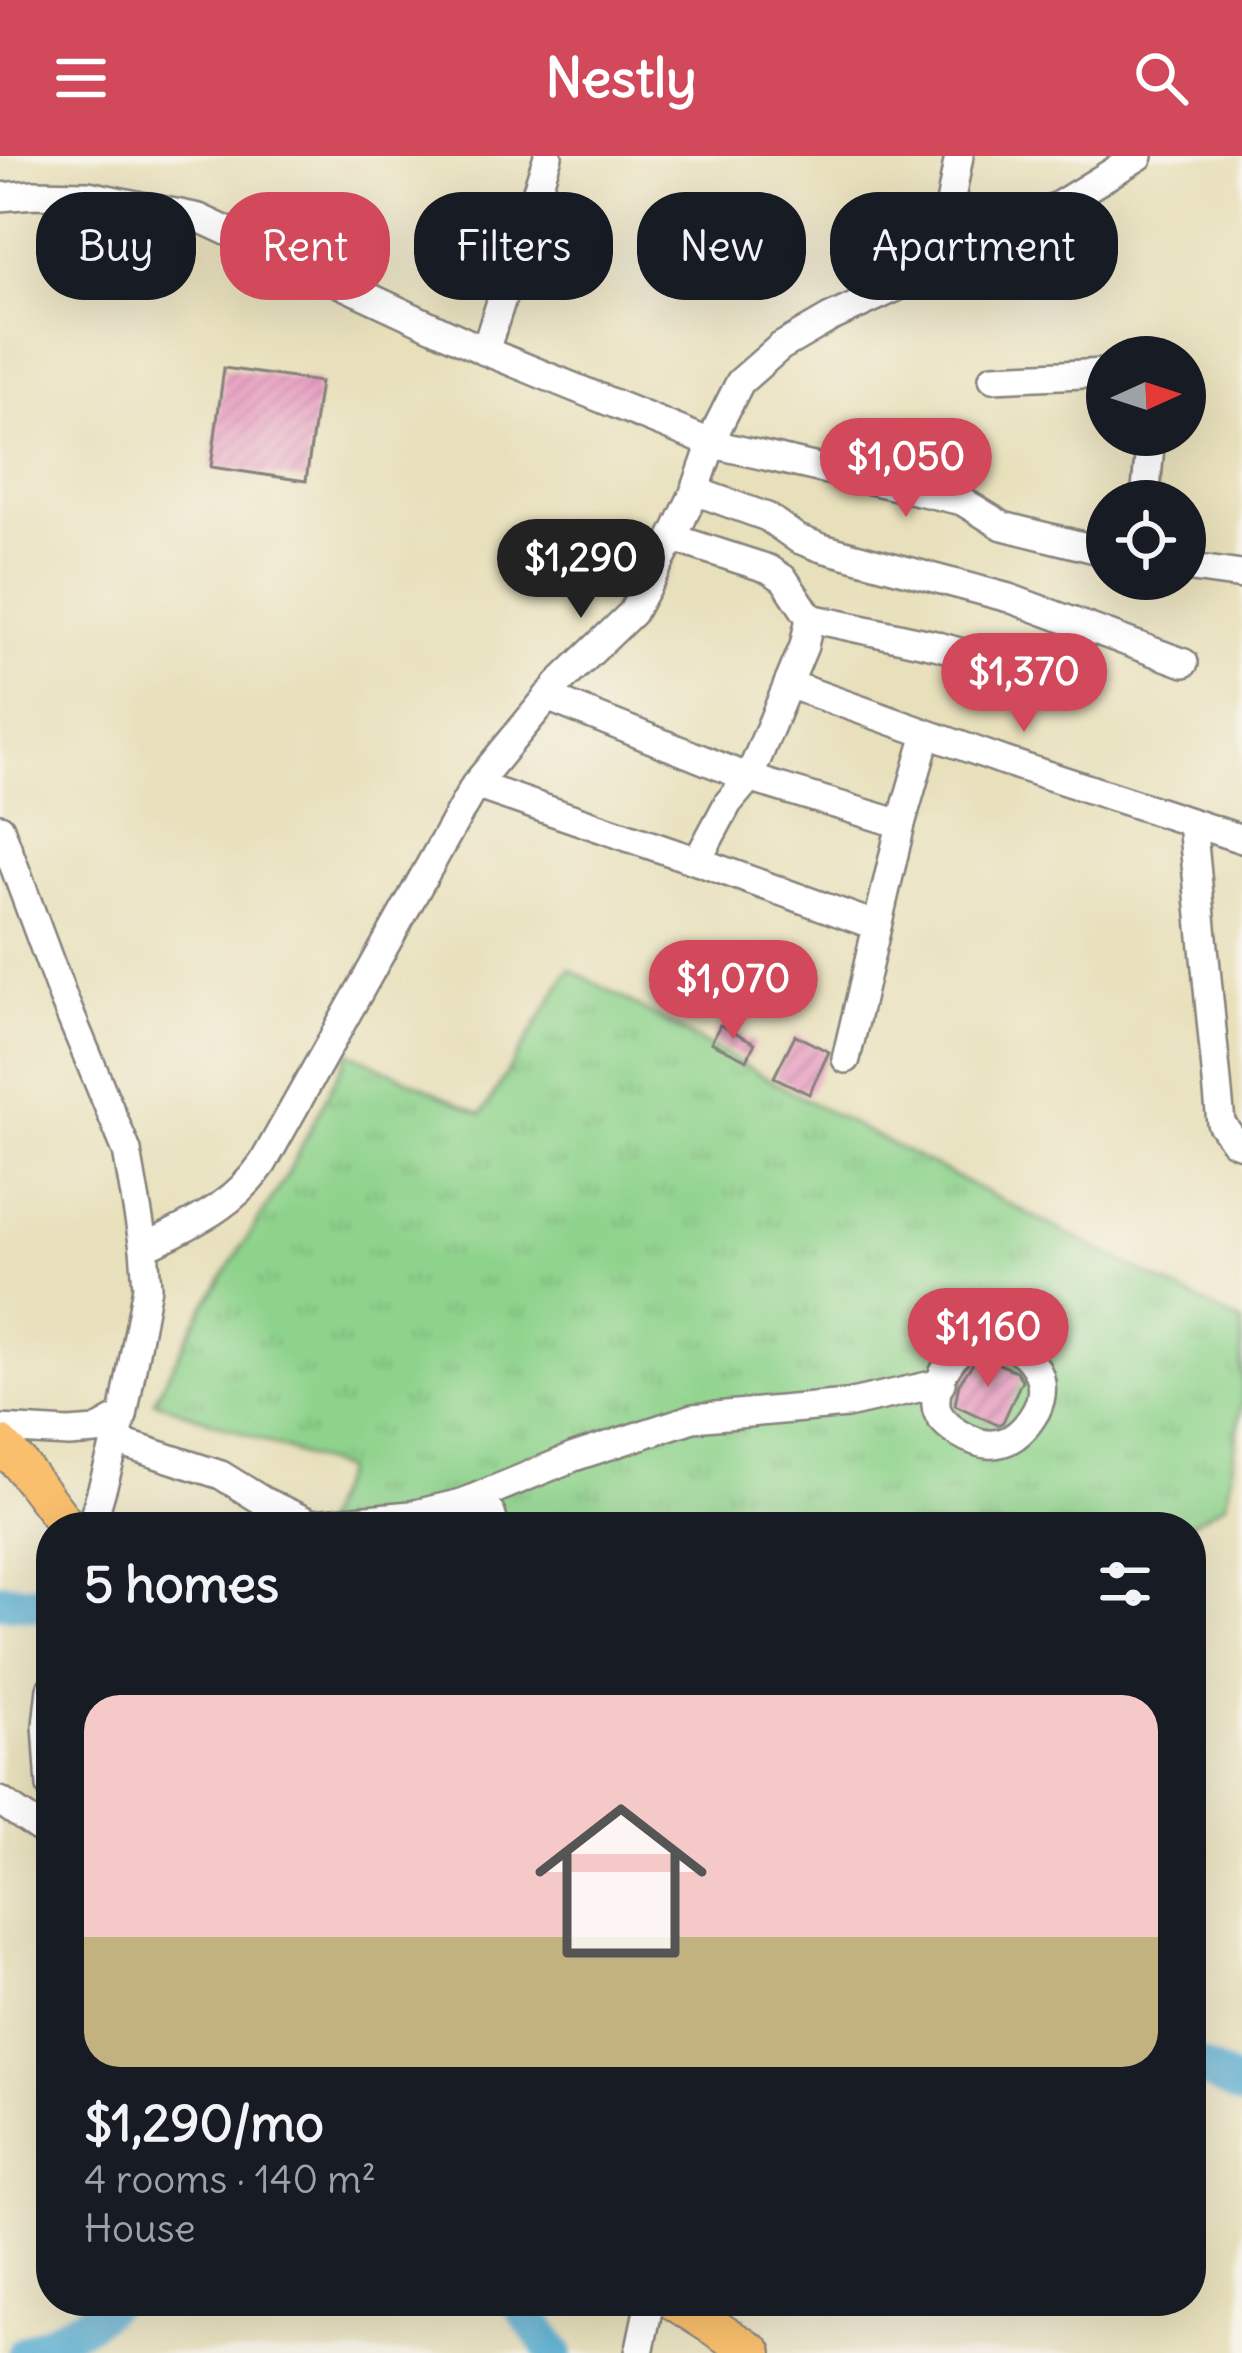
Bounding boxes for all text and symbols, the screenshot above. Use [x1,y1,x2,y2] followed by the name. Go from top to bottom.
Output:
[545,44,697,112] text: Nestly
[48,45,114,111] icon: menu
[1128,45,1194,111] icon: search
[36,192,196,300] chip: Buy
[220,192,390,300] chip: Rent
[414,192,613,300] chip: Filters
[637,192,806,300] chip: New
[830,192,1118,300] chip: Apartment
[1086,336,1206,456] north arrow
[1086,336,1206,600] map controls
[808,418,1004,520] pin: $1,050
[847,432,965,481] text: $1,050
[1086,480,1206,600] button: locate
[483,519,679,621] pin: $1,290
[524,533,638,582] text: $1,290
[926,633,1122,735] pin: $1,370
[968,647,1080,696] text: $1,370
[635,940,831,1042] pin: $1,070
[676,954,790,1003] text: $1,070
[890,1288,1086,1390] pin: $1,160
[935,1302,1041,1351] text: $1,160
[1092,1551,1158,1617] icon: filters
[84,1552,279,1616] text: 5 homes
[513,1773,729,1989] icon: home
[84,2091,324,2155] text: $1,290/mo
[84,2155,376,2204] text: 4 rooms · 140 m²
[84,2204,195,2253] text: House

